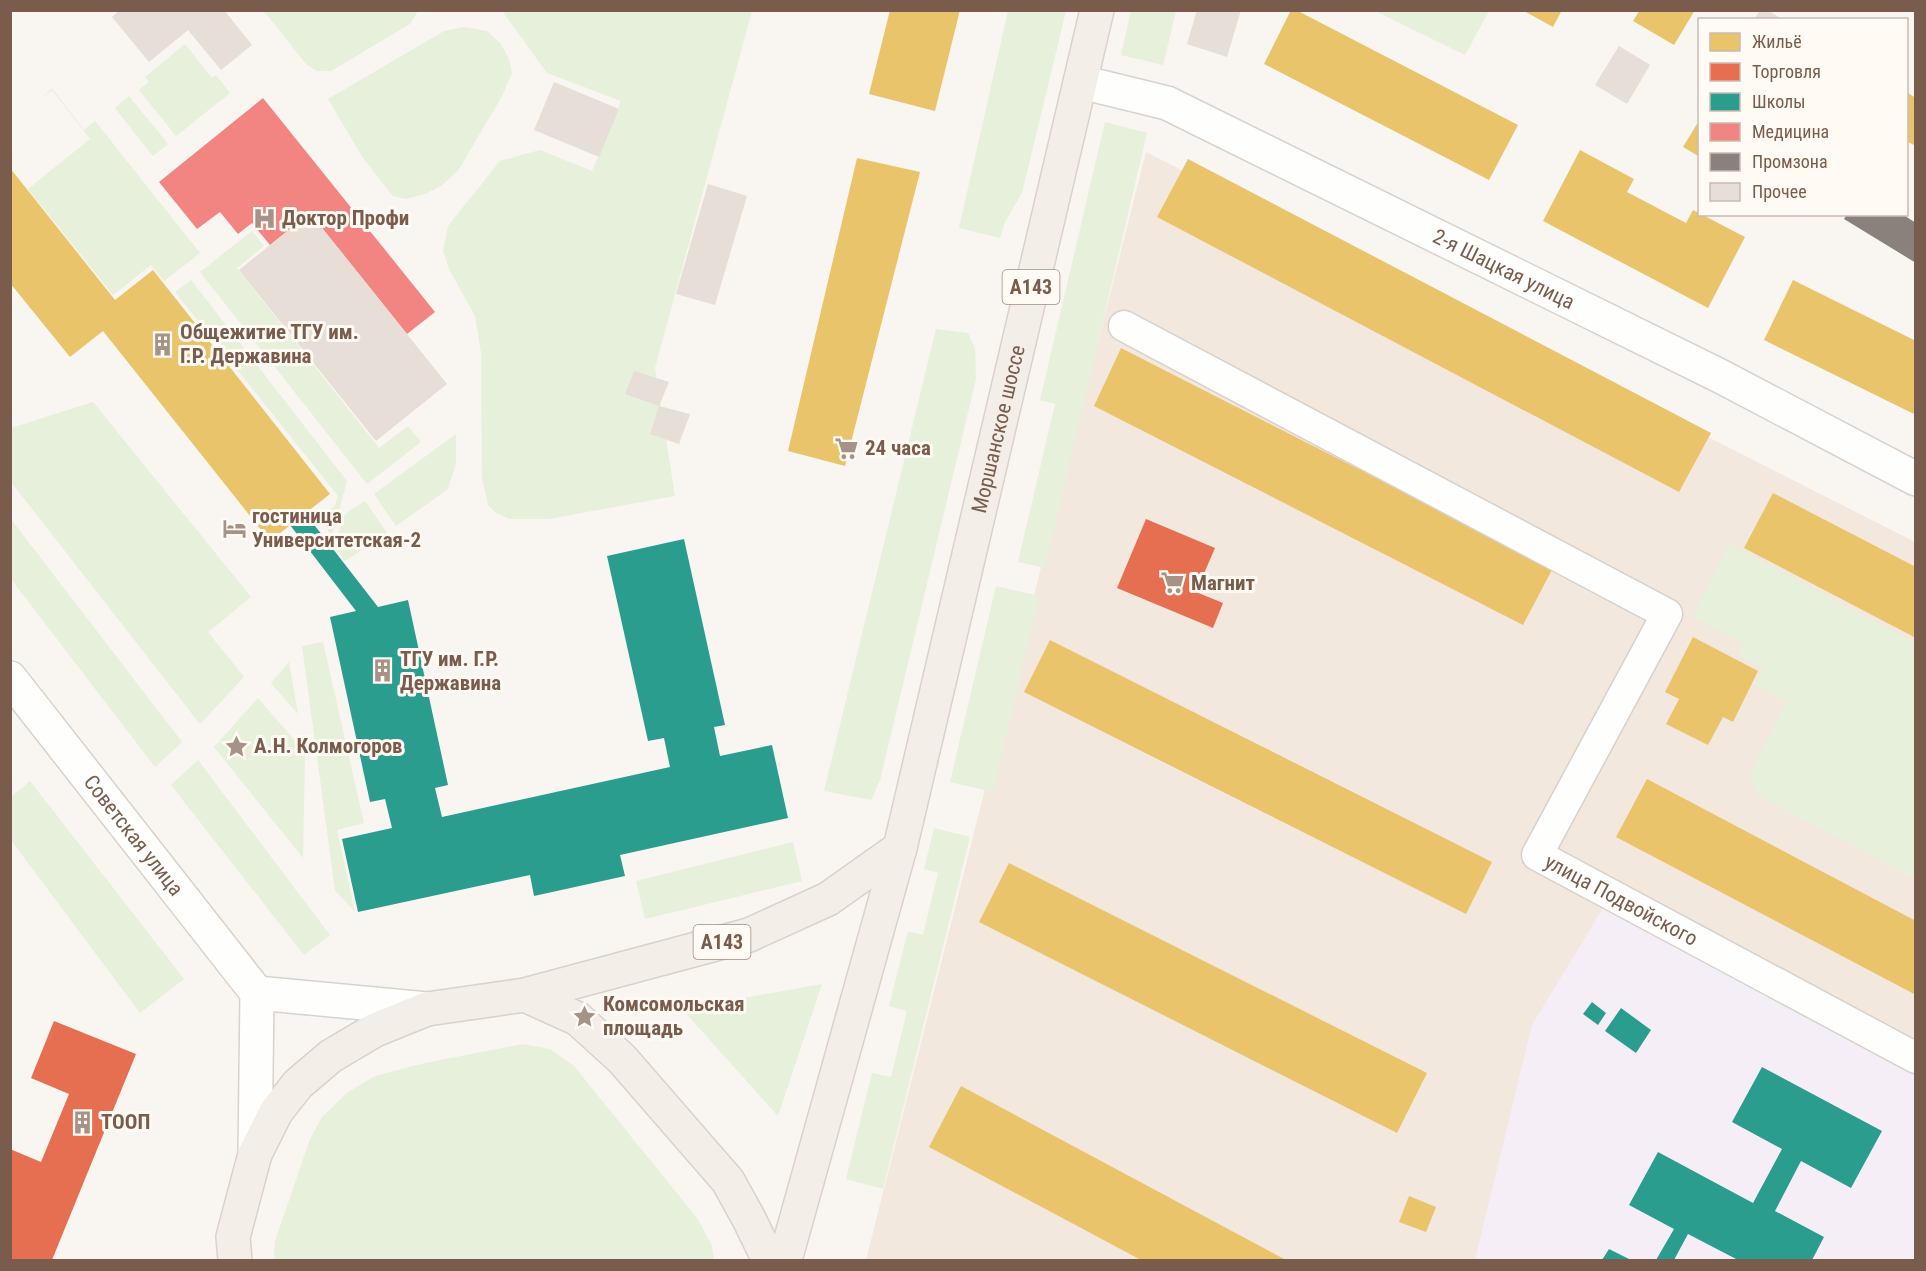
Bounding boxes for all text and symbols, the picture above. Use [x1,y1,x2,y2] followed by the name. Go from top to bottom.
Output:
[1698,18,1908,216] legend
[1752,31,1802,52] text: Жильё
[1752,61,1821,82] text: Торговля
[1752,91,1805,112] text: Школы
[1752,121,1829,142] text: Медицина
[1752,151,1828,172] text: Промзона
[1752,181,1807,202] text: Прочее
[251,205,277,231] hospital icon: Доктор Профи
[282,206,409,230] place label: Доктор Профи
[1429,224,1578,314] street label: 2-я Шацкая улица
[1002,270,1060,304] road number: А143
[180,320,359,368] place label: Общежитие ТГУ им. Г.Р. Державина
[149,331,175,357] building icon: Общежитие ТГУ им. Г.Р. Державина
[967,343,1030,515] street label: Моршанское шоссе
[834,435,860,461] supermarket icon: 24 часа
[865,436,931,460] place label: 24 часа
[252,504,421,552] place label: гостиница Университетская-2
[221,515,247,541] hotel icon: гостиница Университетская-2
[1160,570,1186,596] supermarket icon: Магнит
[1191,571,1256,595] place label: Магнит
[400,647,501,695] place label: ТГУ им. Г.Р. Державина
[369,658,395,684] building icon: ТГУ им. Г.Р. Державина
[223,733,249,759] place icon: А.Н. Колмогоров
[254,734,403,758] place label: А.Н. Колмогоров
[79,770,188,900] street label: Советская улица
[1541,849,1702,951] street label: улица Подвойского
[694,925,750,959] road number: А143
[603,992,745,1040] place label: Комсомольская площадь
[572,1003,598,1029] place icon: Комсомольская площадь
[70,1109,96,1135] building icon: ТООП
[101,1110,150,1134] place label: ТООП

